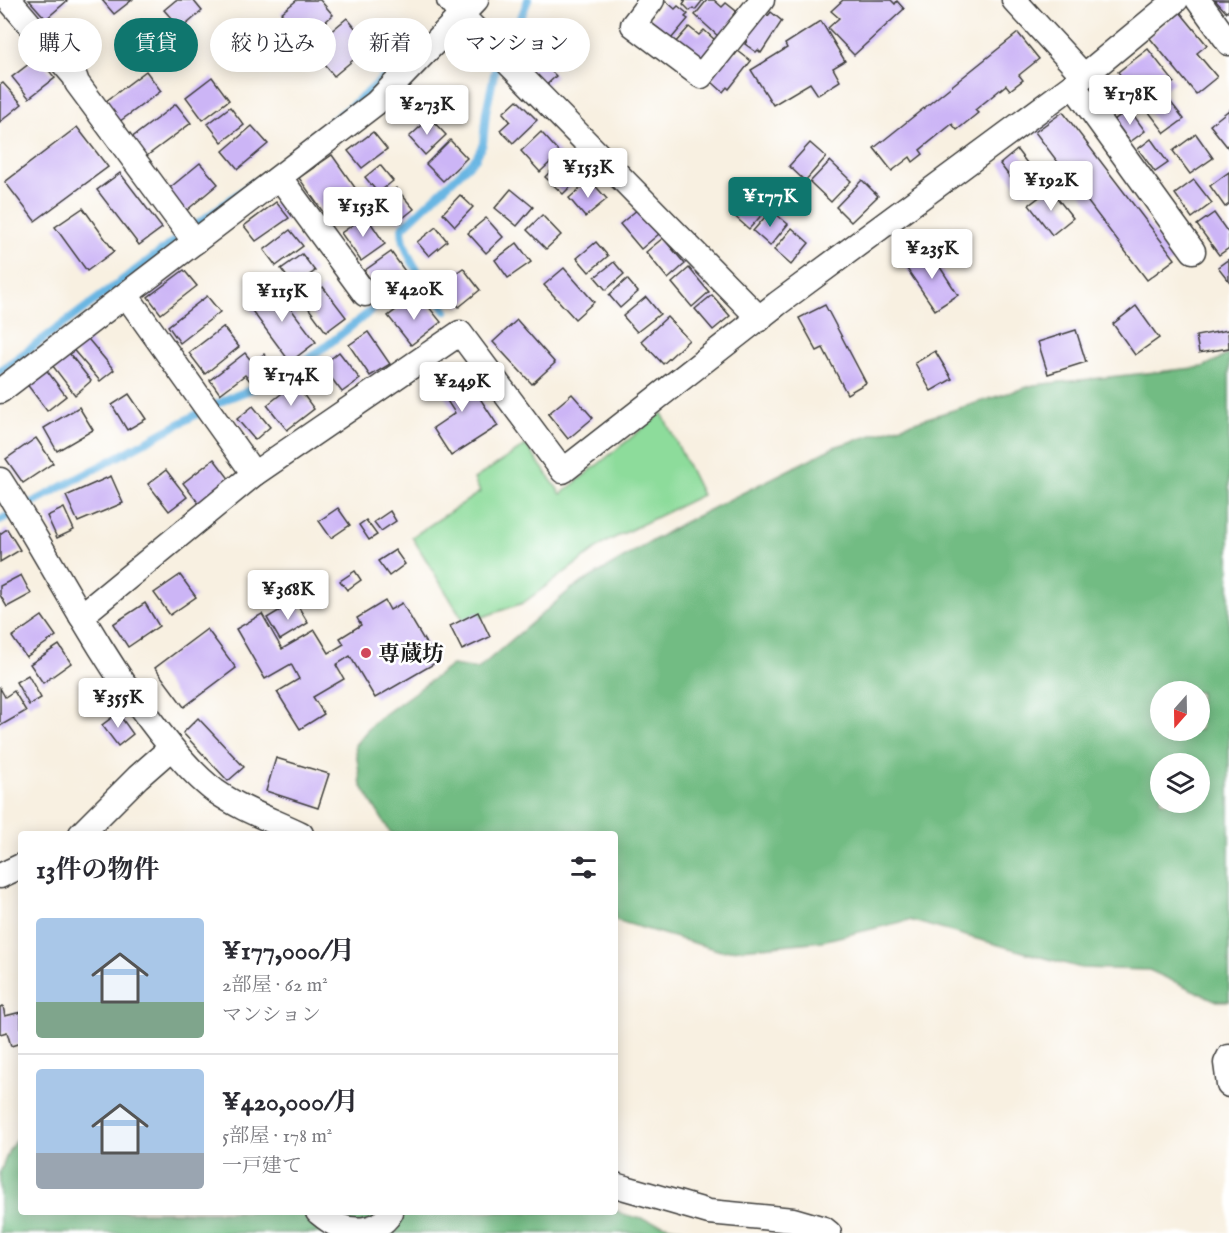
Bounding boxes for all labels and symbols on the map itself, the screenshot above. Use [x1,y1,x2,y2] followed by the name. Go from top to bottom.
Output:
[1088,75,1172,126] pin: ¥178K
[385,85,469,136] pin: ¥273K
[546,148,630,199] pin: ¥153K
[1009,161,1093,212] pin: ¥192K
[728,177,812,228] pin: ¥177K
[321,187,405,238] pin: ¥153K
[890,229,974,280] pin: ¥235K
[372,270,456,321] pin: ¥420K
[240,272,324,323] pin: ¥115K
[249,356,333,407] pin: ¥174K
[420,362,504,413] pin: ¥249K
[246,570,330,621] pin: ¥368K
[378,641,444,669] place label: 専蔵坊
[359,646,373,660] marker: 専蔵坊
[76,678,160,729] pin: ¥355K
[1150,681,1210,741] north arrow

